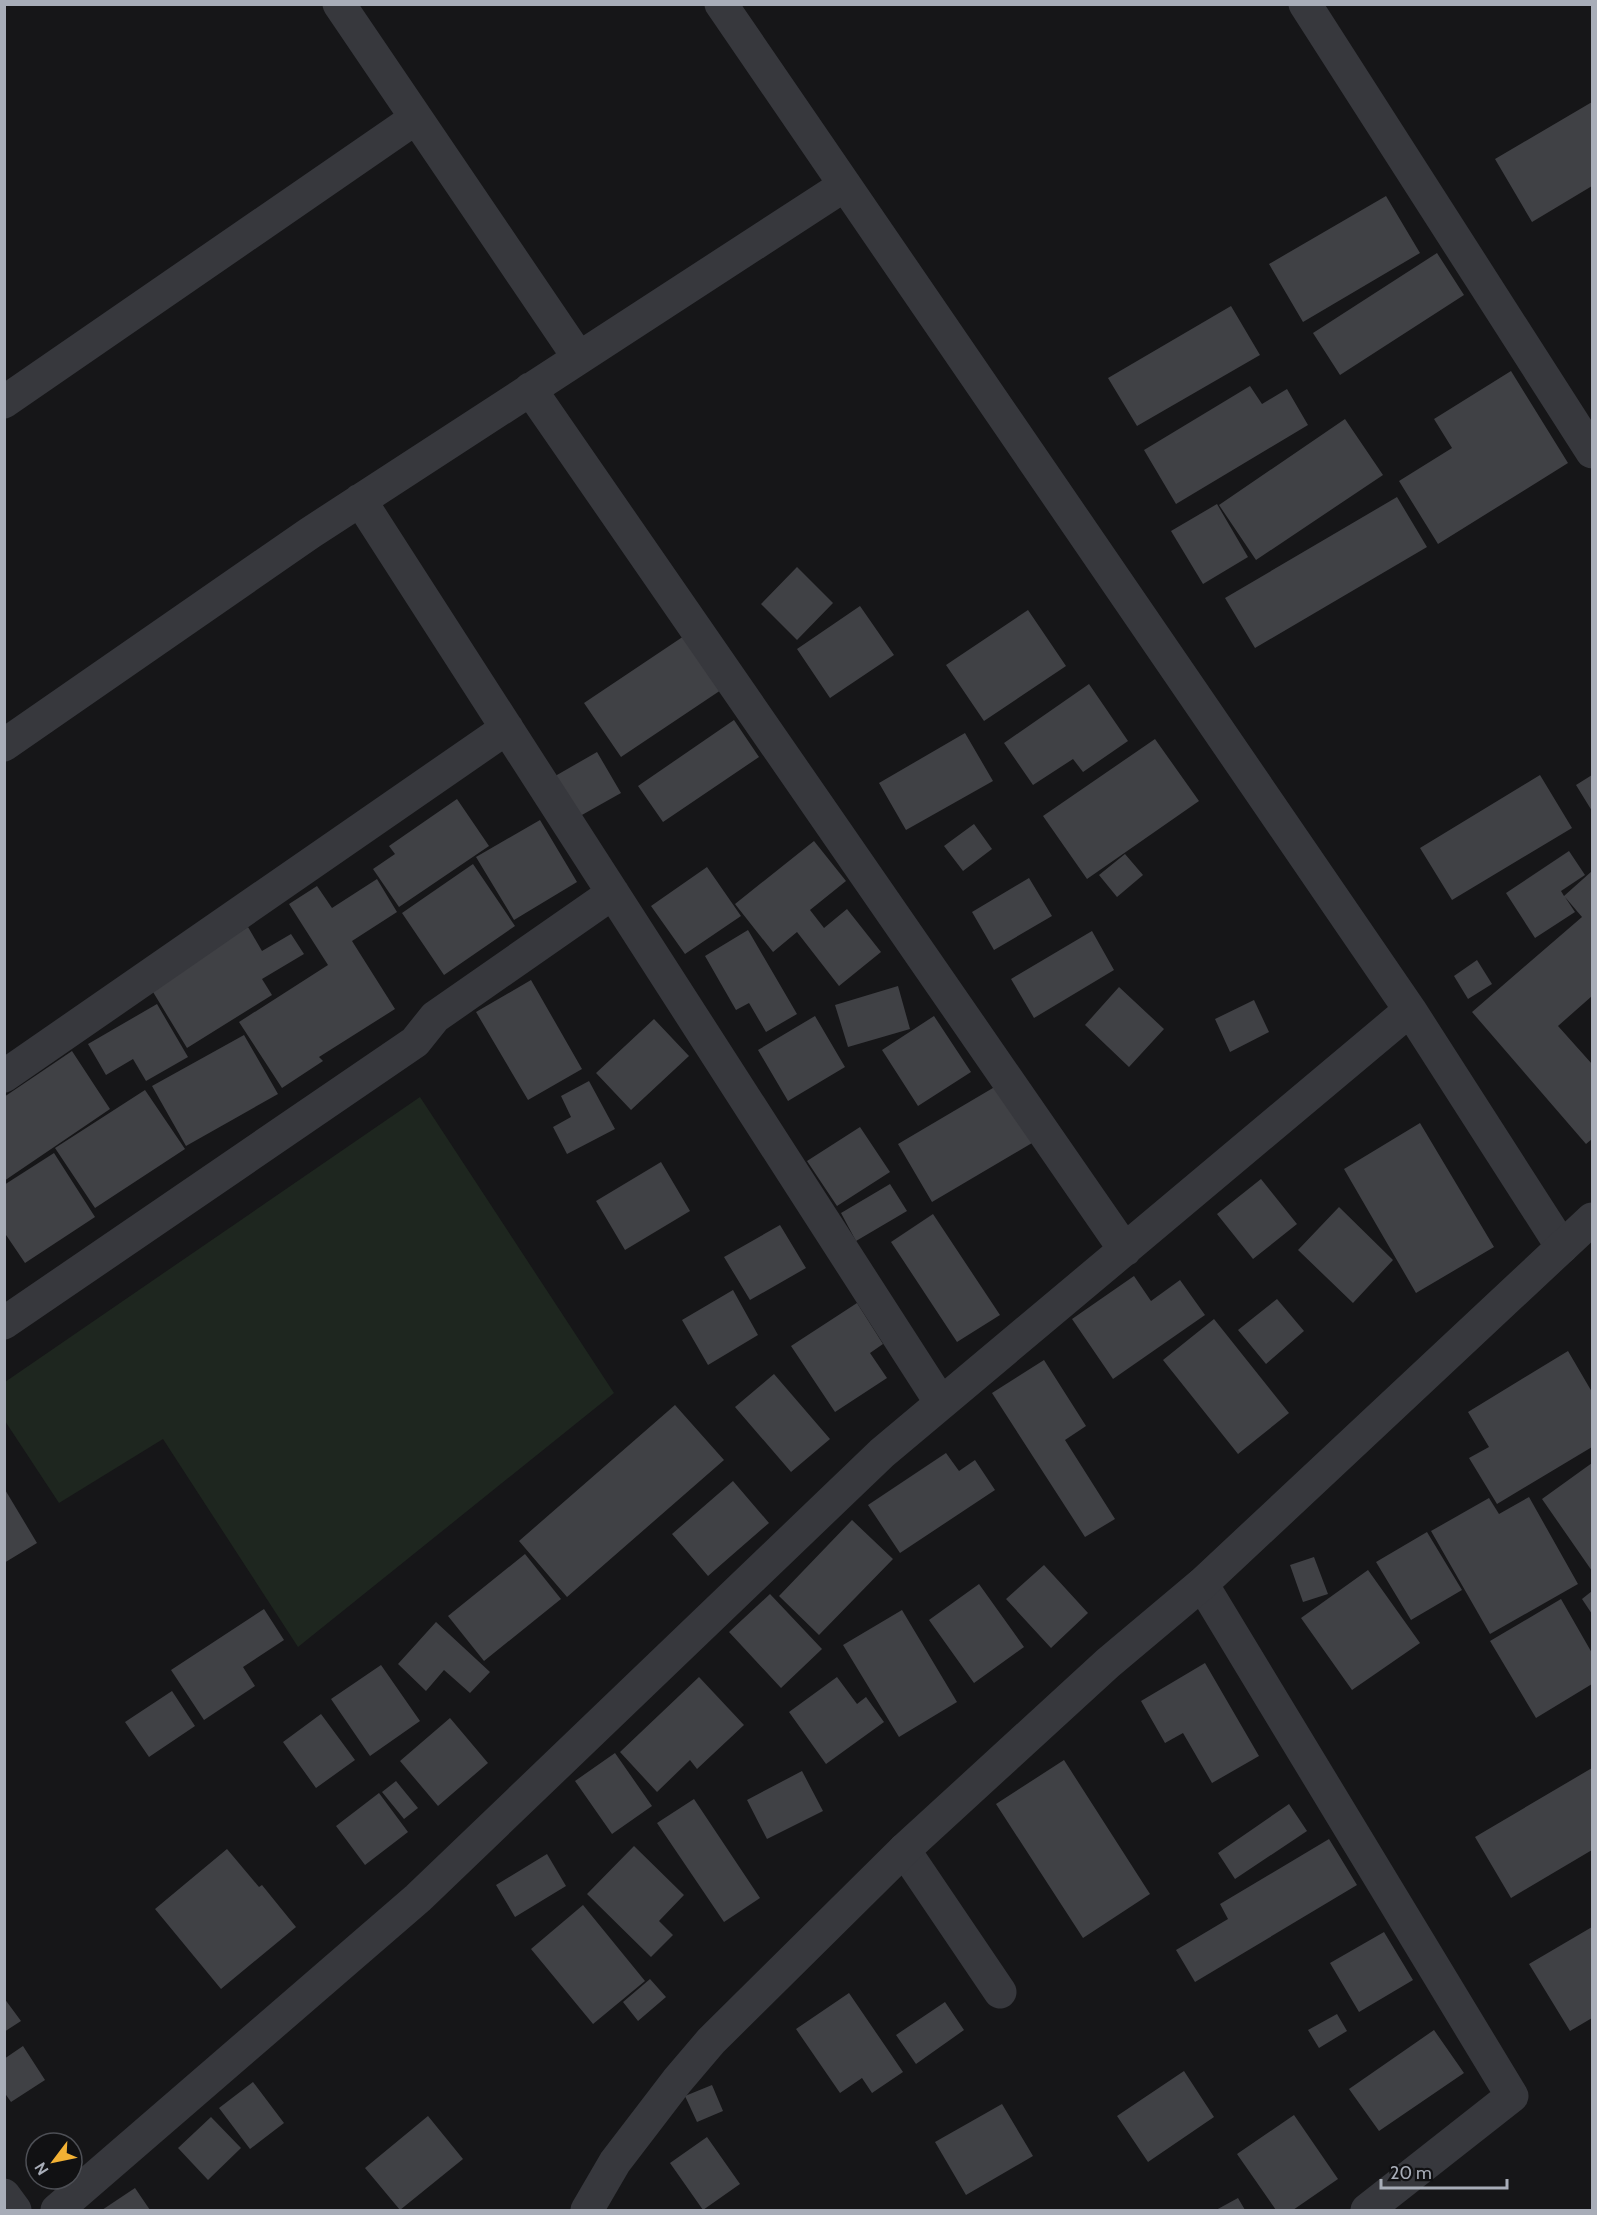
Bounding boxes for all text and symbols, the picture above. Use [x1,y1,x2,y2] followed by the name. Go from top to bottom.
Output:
[24,2131,84,2191] north arrow
[1381,2152,1507,2190] scale bar
[31,2159,53,2179] text: N
[1390,2162,1432,2184] text: 20 m

